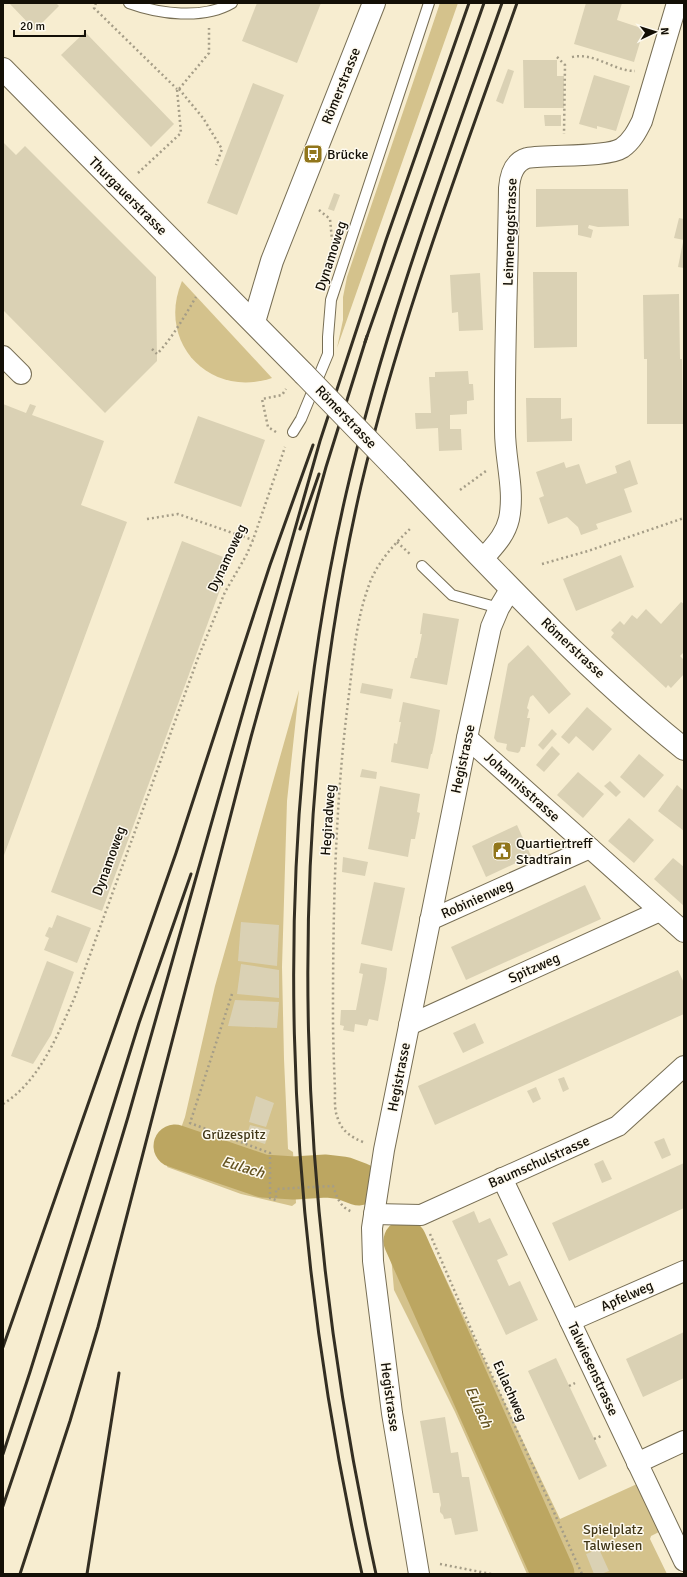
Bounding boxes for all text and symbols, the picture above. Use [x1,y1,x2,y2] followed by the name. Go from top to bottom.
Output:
[14,12,85,38] scale bar
[635,12,675,52] north arrow
[20,19,45,34] text: 20 m
[658,27,671,36] text: N
[318,45,364,127] street label: Römerstrasse
[302,143,324,165] bus stop icon: Brücke
[327,146,368,163] place label: Brücke
[85,153,171,239] street label: Thurgauerstrasse
[500,178,520,286] street label: Leimeneggstrasse
[312,219,350,293] street label: Dynamoweg
[312,382,380,452] street label: Römerstrasse
[204,521,250,595] street label: Dynamoweg
[537,614,609,682] street label: Römerstrasse
[447,723,479,795] street label: Hegistrasse
[481,749,563,825] street label: Johannisstrasse
[317,784,339,856] street label: Hegiradweg
[89,824,129,898] street label: Dynamoweg
[516,835,593,868] place label: Quartiertreff Stadtrain
[491,840,513,862] public building icon: Quartiertreff Stadtrain
[438,876,516,922] street label: Robinienweg
[506,949,562,987] street label: Spitzweg
[384,1041,414,1113] street label: Hegistrasse
[202,1126,266,1143] park label: Grüzespitz
[486,1132,592,1192] street label: Baumschulstrasse
[219,1152,267,1182] water label: Eulach
[598,1277,656,1315] street label: Apfelweg
[564,1320,622,1418] street label: Talwiesenstrasse
[489,1358,531,1424] street label: Eulachweg
[377,1361,403,1433] street label: Hegistrasse
[462,1383,496,1431] water label: Eulach
[583,1521,643,1554] park label: Spielplatz Talwiesen

